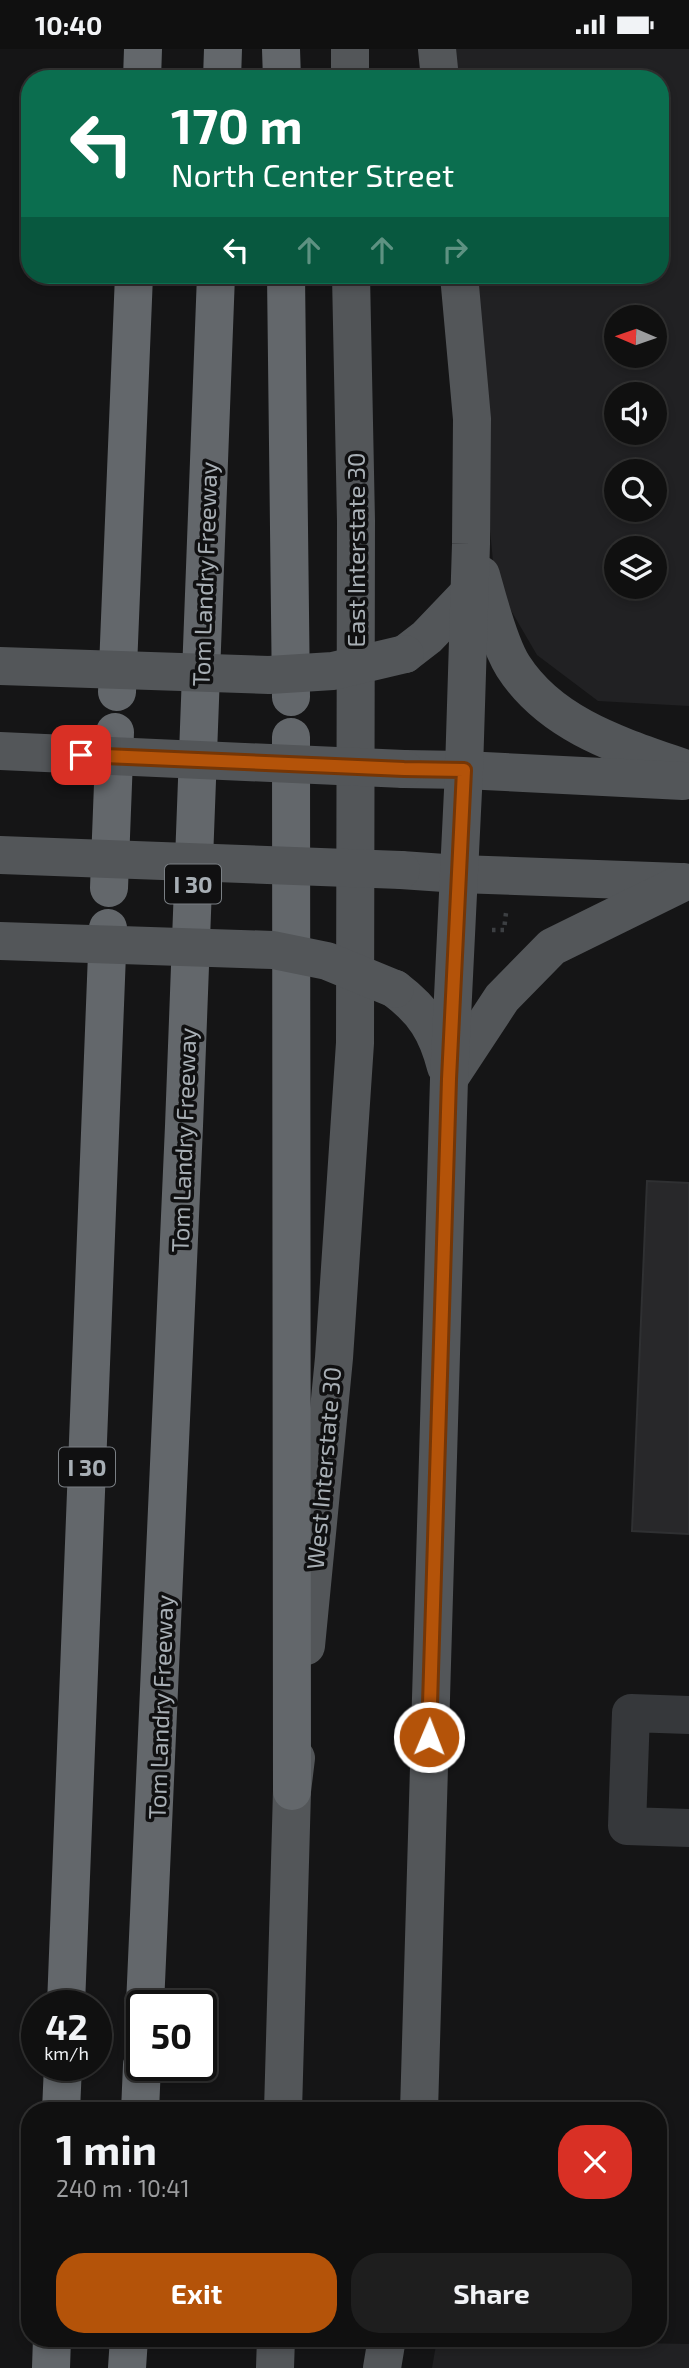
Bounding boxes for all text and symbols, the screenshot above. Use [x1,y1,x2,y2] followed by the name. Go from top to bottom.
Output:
[35,9,102,40] text: 10:40
[171,95,303,154] text: 170 m
[56,98,147,189] icon: left
[171,155,454,193] text: North Center Street
[217,231,255,269] icon: left
[290,231,328,269] icon: ahead
[363,231,401,269] icon: ahead
[436,231,474,269] icon: right
[604,305,667,367] north arrow
[604,305,667,599] map controls
[604,382,667,445] button: sound
[341,453,370,647] street label: East Interstate 30
[604,459,667,522] button: search
[186,461,222,687] street label: Tom Landry Freeway
[604,536,667,599] button: layers
[51,725,111,785] pin
[62,736,100,774] icon: arrive
[165,865,221,904] road number: I 30
[165,1027,201,1253] street label: Tom Landry Freeway
[300,1365,346,1571] street label: West Interstate 30
[59,1448,115,1487] road number: I 30
[142,1594,178,1820] street label: Tom Landry Freeway
[392,1700,466,1774] position arrow
[126,1990,217,2081] speed limit sign: 50
[45,2005,88,2047] text: 42
[44,2042,89,2064] text: km/h
[56,2123,157,2173] text: 1 min
[558,2125,632,2199] button: close
[56,2174,190,2202] text: 240 m · 10:41
[56,2253,337,2333] button: Exit
[351,2253,632,2333] button: Share

